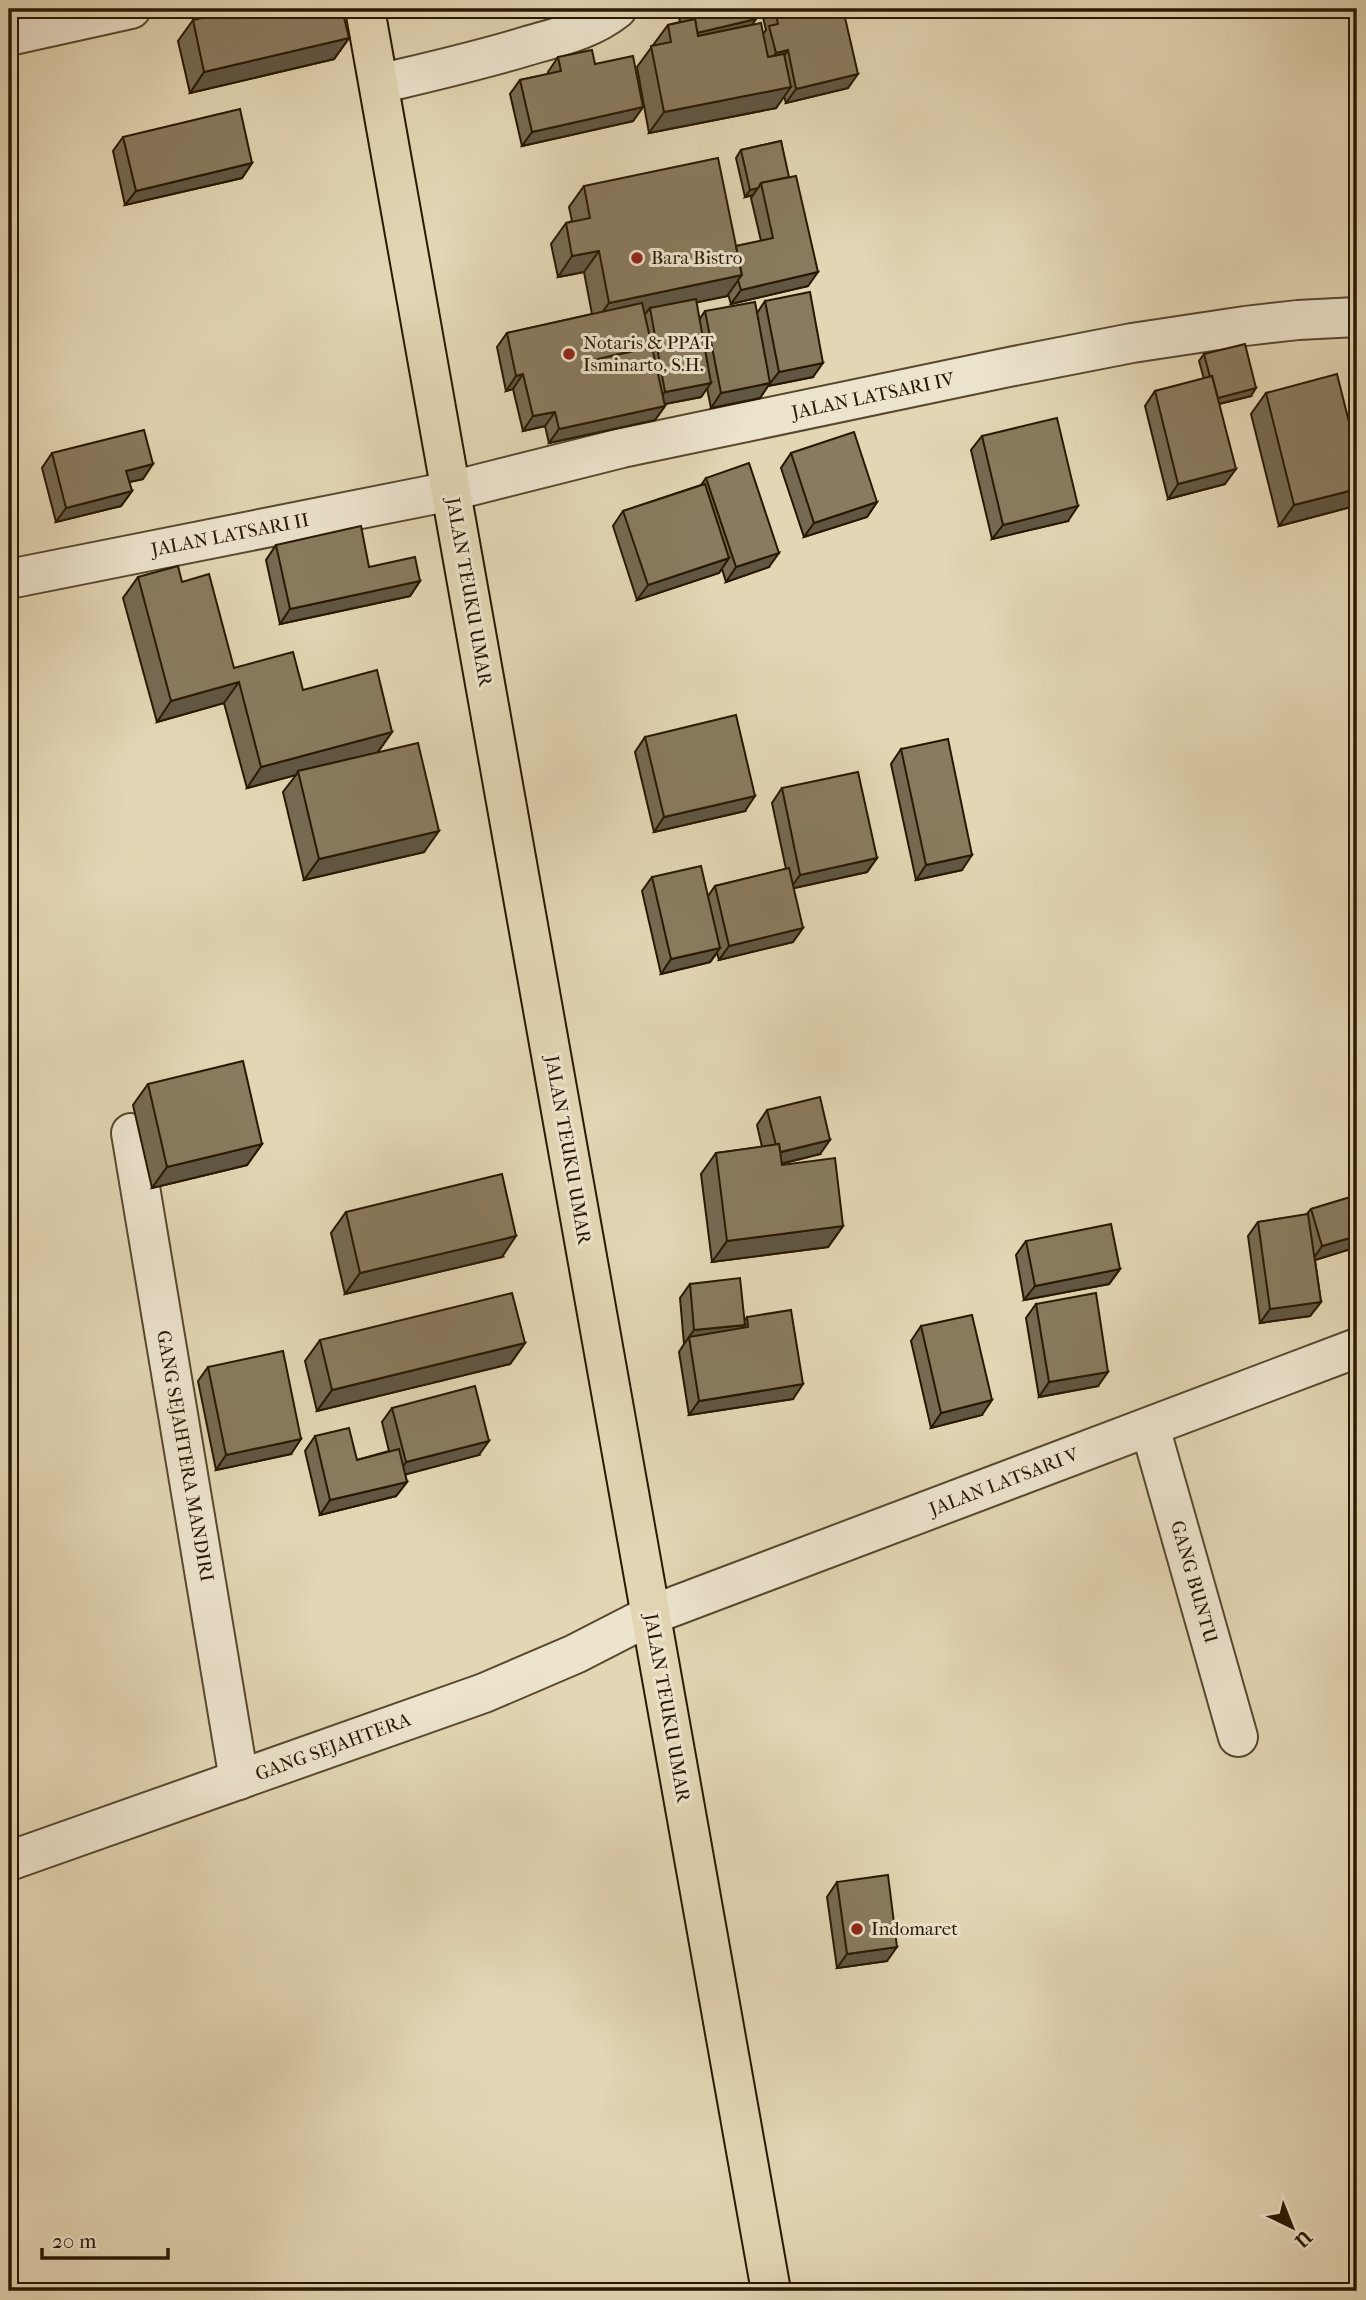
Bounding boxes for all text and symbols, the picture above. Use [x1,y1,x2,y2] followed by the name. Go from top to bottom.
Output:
[651,247,743,269] place label: Bara Bistro
[629,250,645,266] marker: Bara Bistro
[583,332,714,376] place label: Notaris & PPAT Isminarto, S.H.
[561,346,577,362] marker: Notaris & PPAT Isminarto, S.H.
[788,368,957,424] street label: JALAN LATSARI IV
[441,494,497,689] street label: JALAN TEUKU UMAR
[147,509,311,561] street label: JALAN LATSARI II
[540,1052,596,1247] street label: JALAN TEUKU UMAR
[152,1329,218,1583] street label: GANG SEJAHTERA MANDIRI
[924,1443,1082,1521] street label: JALAN LATSARI V
[1166,1518,1222,1646] street label: GANG BUNTU
[639,1610,695,1805] street label: JALAN TEUKU UMAR
[252,1708,414,1785] street label: GANG SEJAHTERA
[871,1918,958,1940] place label: Indomaret
[849,1921,865,1937] marker: Indomaret
[1258,2192,1328,2262] north arrow
[42,2216,168,2260] scale bar
[1290,2225,1317,2252] text: U
[52,2229,97,2253] text: 20 m

